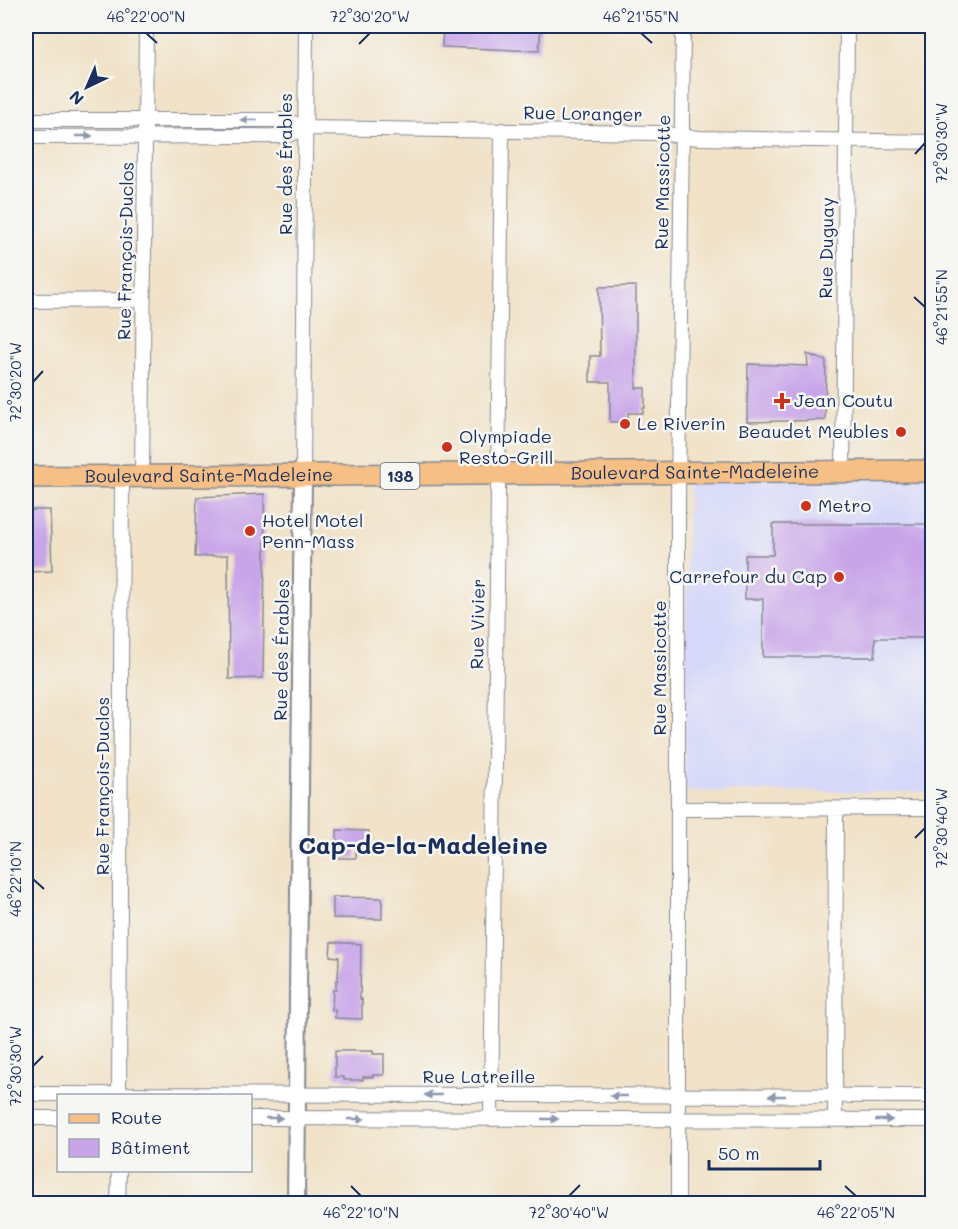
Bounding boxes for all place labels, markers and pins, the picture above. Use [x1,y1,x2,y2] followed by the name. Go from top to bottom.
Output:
[794,388,893,412] place label: Jean Coutu
[775,394,789,408] marker: Jean Coutu
[637,411,726,435] place label: Le Riverin
[618,417,632,431] marker: Le Riverin
[738,419,889,443] place label: Beaudet Meubles
[459,424,554,469] place label: Olympiade Resto-Grill
[894,425,908,439] marker: Beaudet Meubles
[440,440,454,454] marker: Olympiade Resto-Grill
[818,493,871,517] place label: Metro
[799,499,813,513] marker: Metro
[262,508,363,553] place label: Hotel Motel Penn-Mass
[243,524,257,538] marker: Hotel Motel Penn-Mass
[669,564,827,588] place label: Carrefour du Cap
[832,570,846,584] marker: Carrefour du Cap

